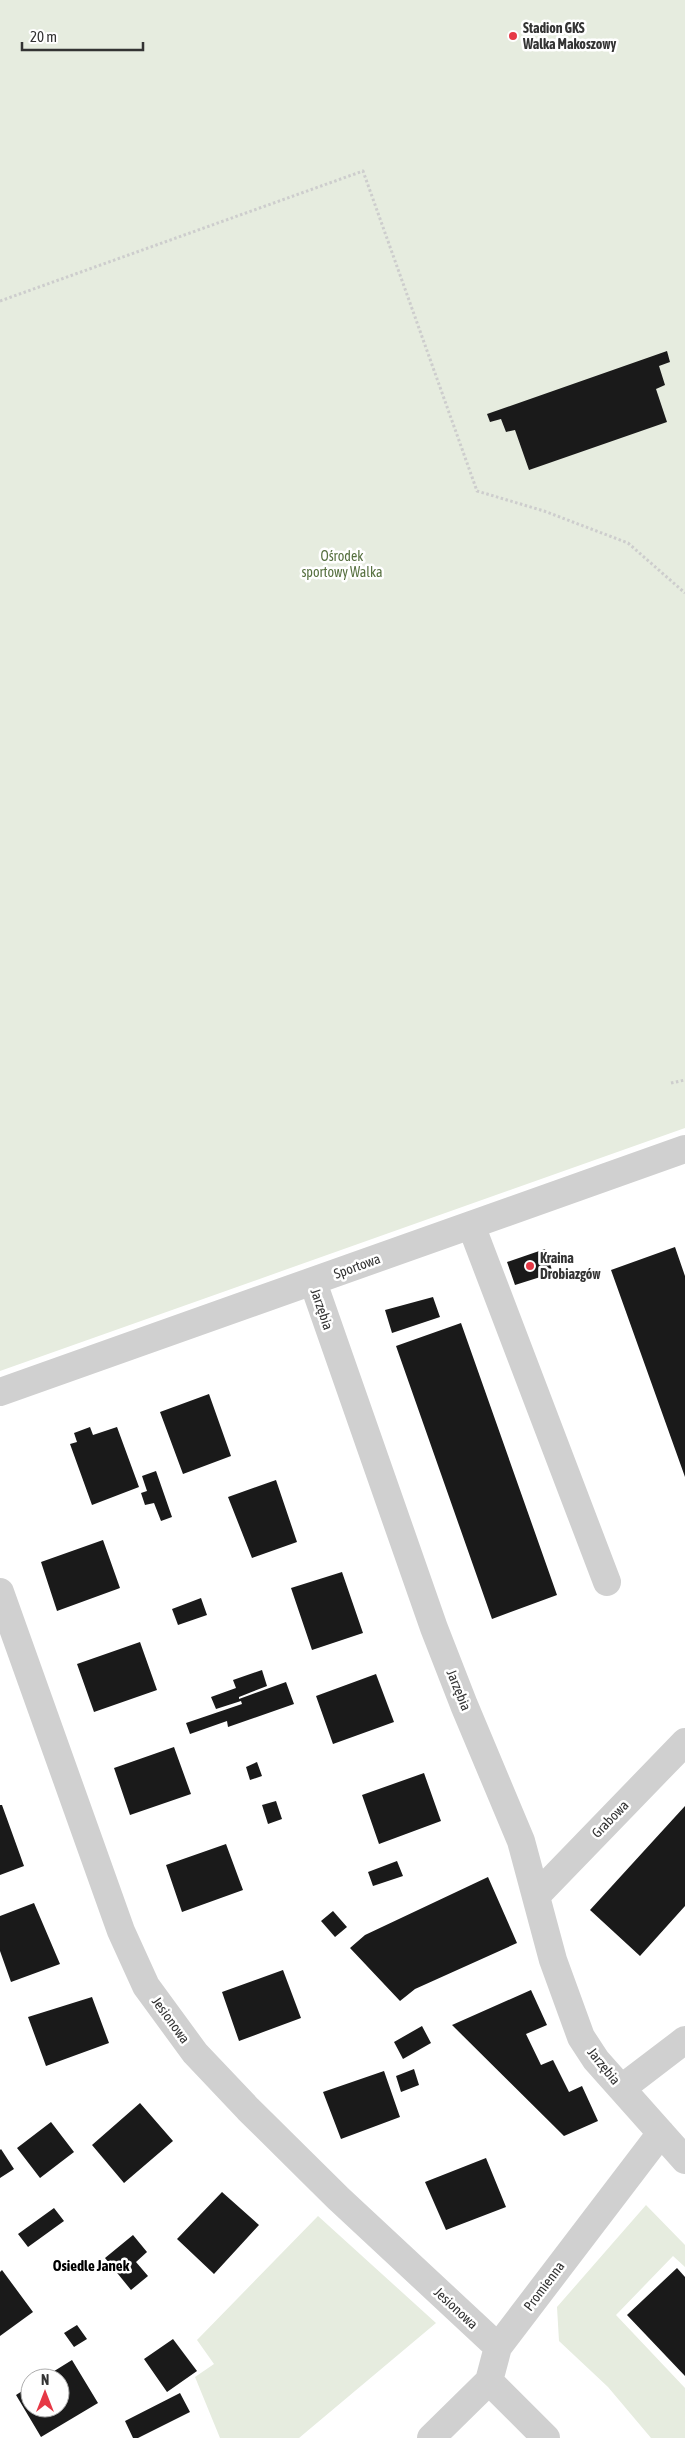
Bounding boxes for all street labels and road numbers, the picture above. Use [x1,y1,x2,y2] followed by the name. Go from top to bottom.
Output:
[332,1250,382,1282] street label: Sportowa
[307,1286,337,1332] street label: Jarzębia
[444,1667,474,1713] street label: Jarzębia
[588,1797,632,1841] street label: Grabowa
[149,1994,193,2046] street label: Jesionowa
[584,2044,624,2088] street label: Jarzębia
[520,2258,568,2314] street label: Promienna
[431,2284,481,2332] street label: Jesionowa

